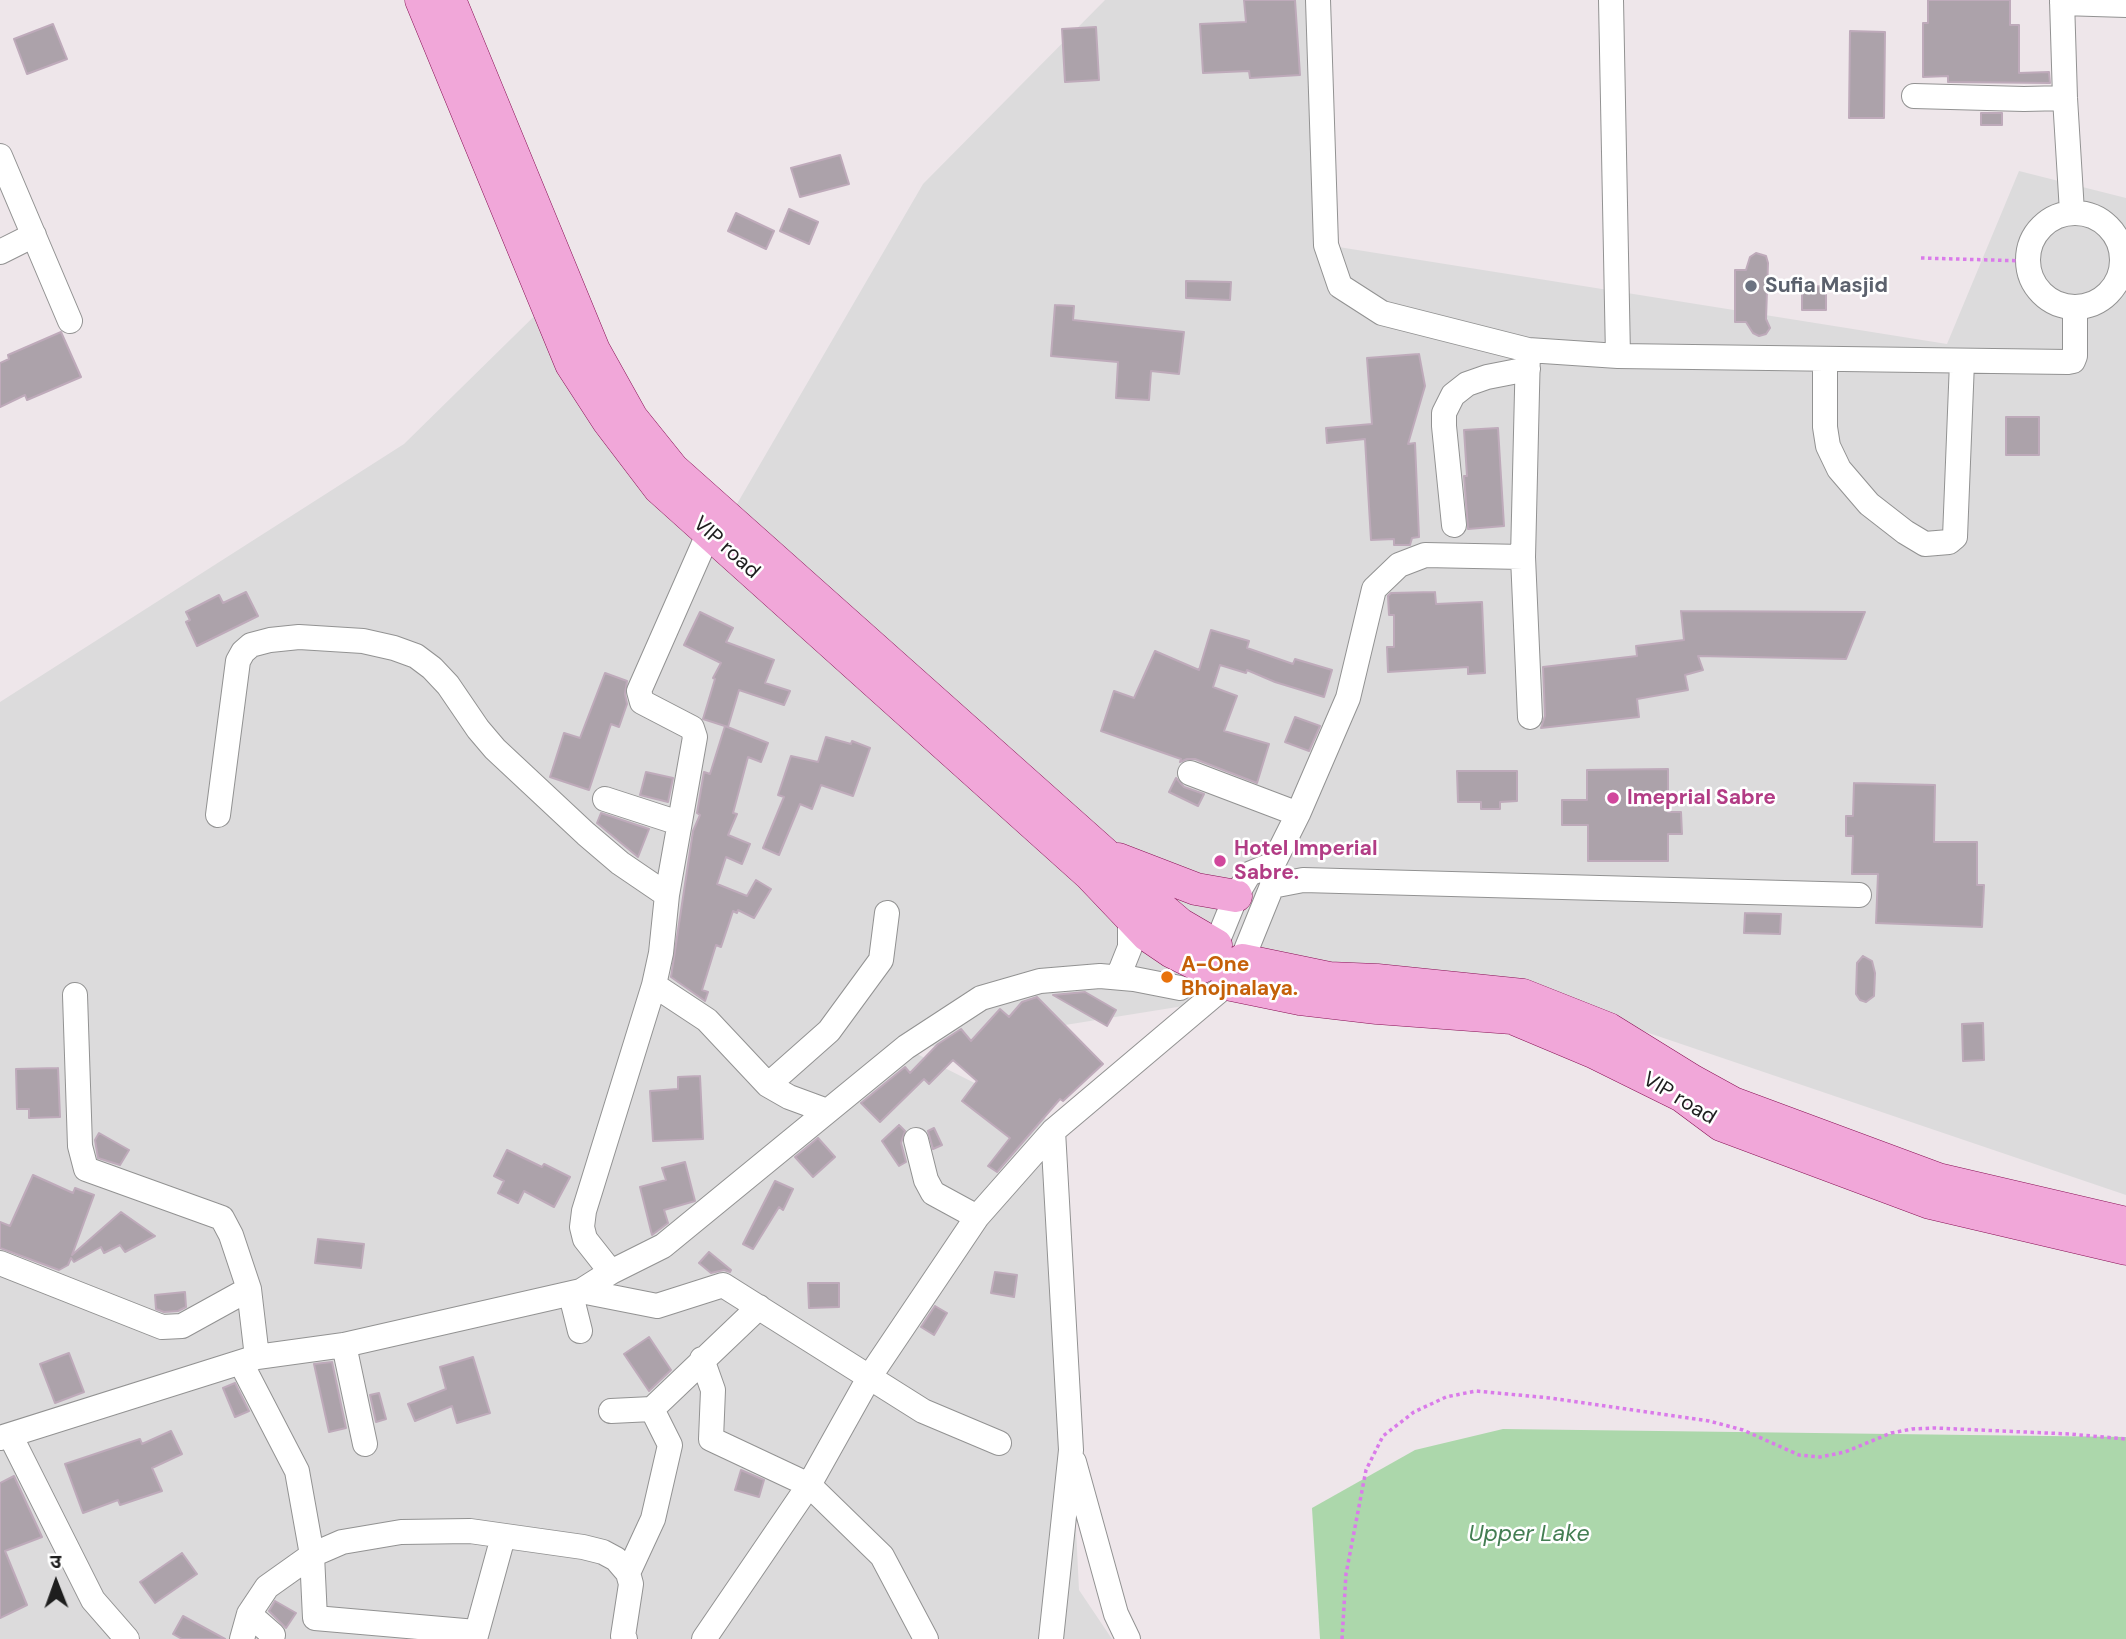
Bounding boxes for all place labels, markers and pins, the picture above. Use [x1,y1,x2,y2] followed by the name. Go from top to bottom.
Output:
[1765,273,1888,299] place label: Sufia Masjid
[1743,278,1759,294] marker: Sufia Masjid
[1627,785,1776,811] place label: Imeprial Sabre
[1605,790,1621,806] marker: Imeprial Sabre
[1234,836,1378,886] place label: Hotel Imperial Sabre.
[1212,853,1228,869] marker: Hotel Imperial Sabre.
[1181,952,1298,1002] place label: A-One Bhojnalaya.
[1159,969,1175,985] marker: A-One Bhojnalaya.

